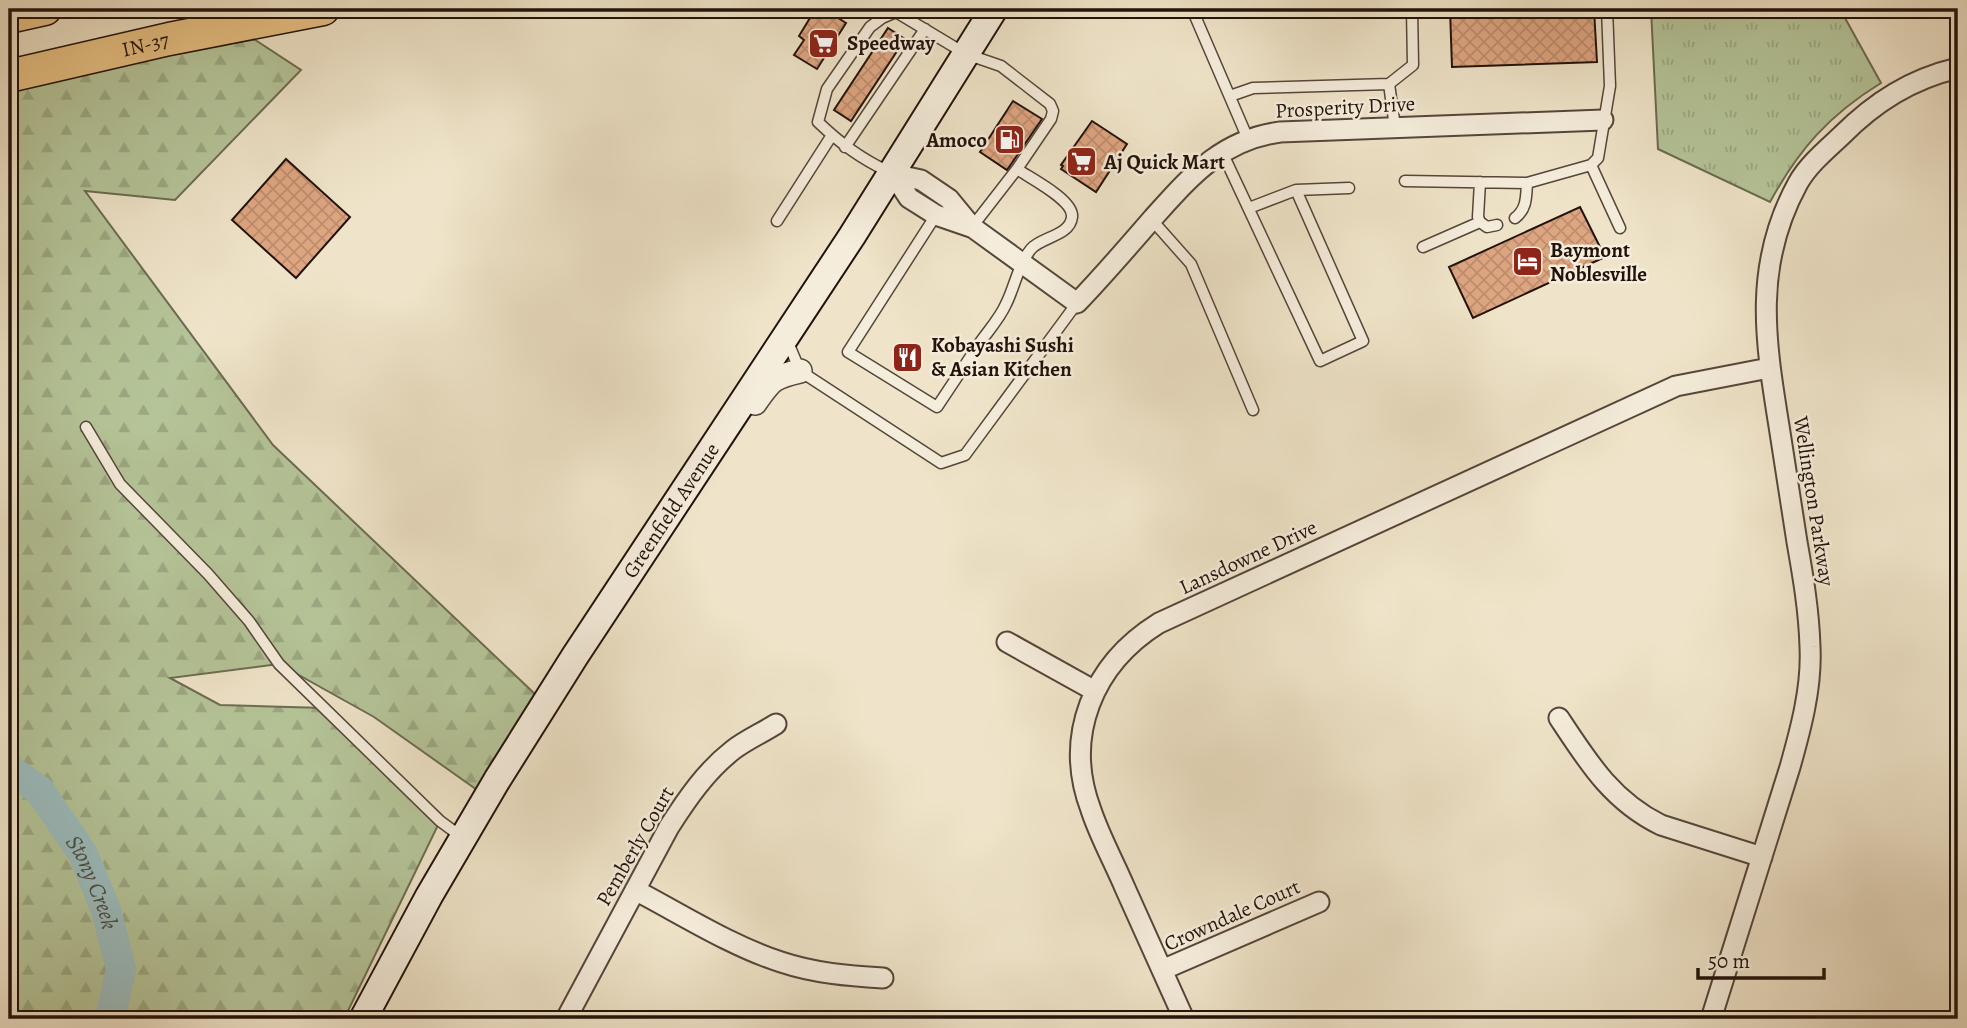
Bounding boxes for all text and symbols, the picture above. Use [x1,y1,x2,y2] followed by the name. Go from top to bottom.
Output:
[119,25,172,63] street label: IN-37
[807,26,841,60] supermarket icon: Speedway
[847,29,936,57] place label: Speedway
[1274,89,1416,125] street label: Prosperity Drive
[993,123,1027,157] fuel station icon: Amoco
[925,126,987,154] place label: Amoco
[1064,145,1098,179] supermarket icon: Aj Quick Mart
[1103,148,1225,176] place label: Aj Quick Mart
[1550,236,1647,288] place label: Baymont Noblesville
[1510,245,1544,279] hotel icon: Baymont Noblesville
[931,331,1074,383] place label: Kobayashi Sushi & Asian Kitchen
[891,340,925,374] restaurant icon: Kobayashi Sushi & Asian Kitchen
[1787,413,1841,588] street label: Wellington Parkway
[616,437,726,583] street label: Greenfield Avenue
[1175,513,1321,601] street label: Lansdowne Drive
[589,781,681,911] street label: Pemberly Court
[59,828,126,932] water label: Stony Creek
[1159,872,1305,958] street label: Crowndale Court
[1698,937,1824,981] scale bar
[1708,947,1750,975] text: 50 m

